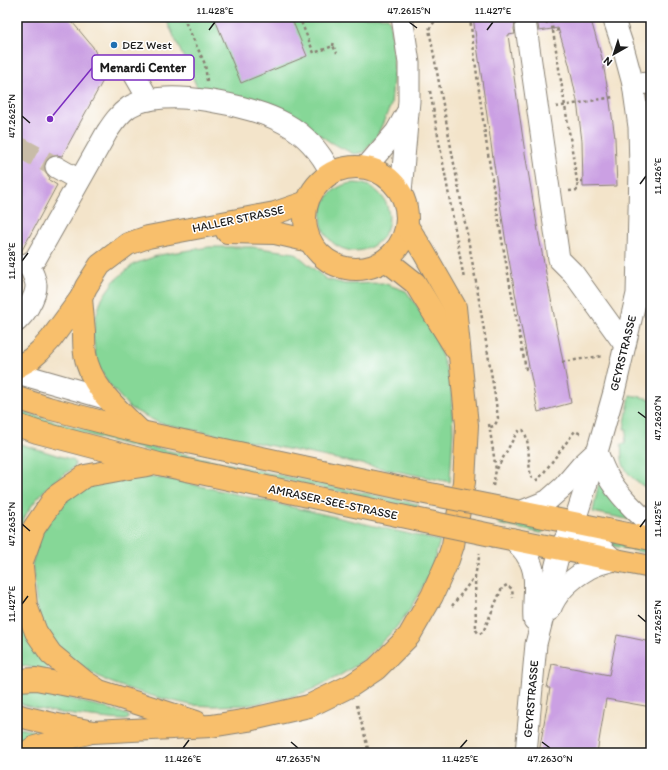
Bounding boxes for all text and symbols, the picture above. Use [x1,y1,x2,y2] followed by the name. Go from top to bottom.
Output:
[197,4,234,17] text: 11.428°E
[387,4,431,17] text: 47.2615°N
[475,4,512,17] text: 11.427°E
[594,34,634,74] north arrow
[122,38,172,52] place label: DEZ West
[109,40,119,50] marker: DEZ West
[601,54,615,69] text: N
[92,55,194,80] callout: Menardi Center
[100,60,187,75] text: Menardi Center
[5,94,18,138] text: 47.2625°N
[651,157,664,194] text: 11.426°E
[191,202,285,236] street label: HALLER STRASSE
[5,242,18,279] text: 11.428°E
[607,313,639,392] street label: GEYRSTRASSE
[651,395,664,441] text: 47.2620°N
[267,482,399,523] street label: AMRASER-SEE-STRASSE
[651,500,664,537] text: 11.425°E
[5,502,18,546] text: 47.2635°N
[5,585,18,622] text: 11.427°E
[651,600,664,644] text: 47.2625°N
[521,659,541,738] street label: GEYRSTRASSE
[165,752,202,765] text: 11.426°E
[276,752,320,765] text: 47.2635°N
[442,752,479,765] text: 11.425°E
[527,752,573,765] text: 47.2630°N

